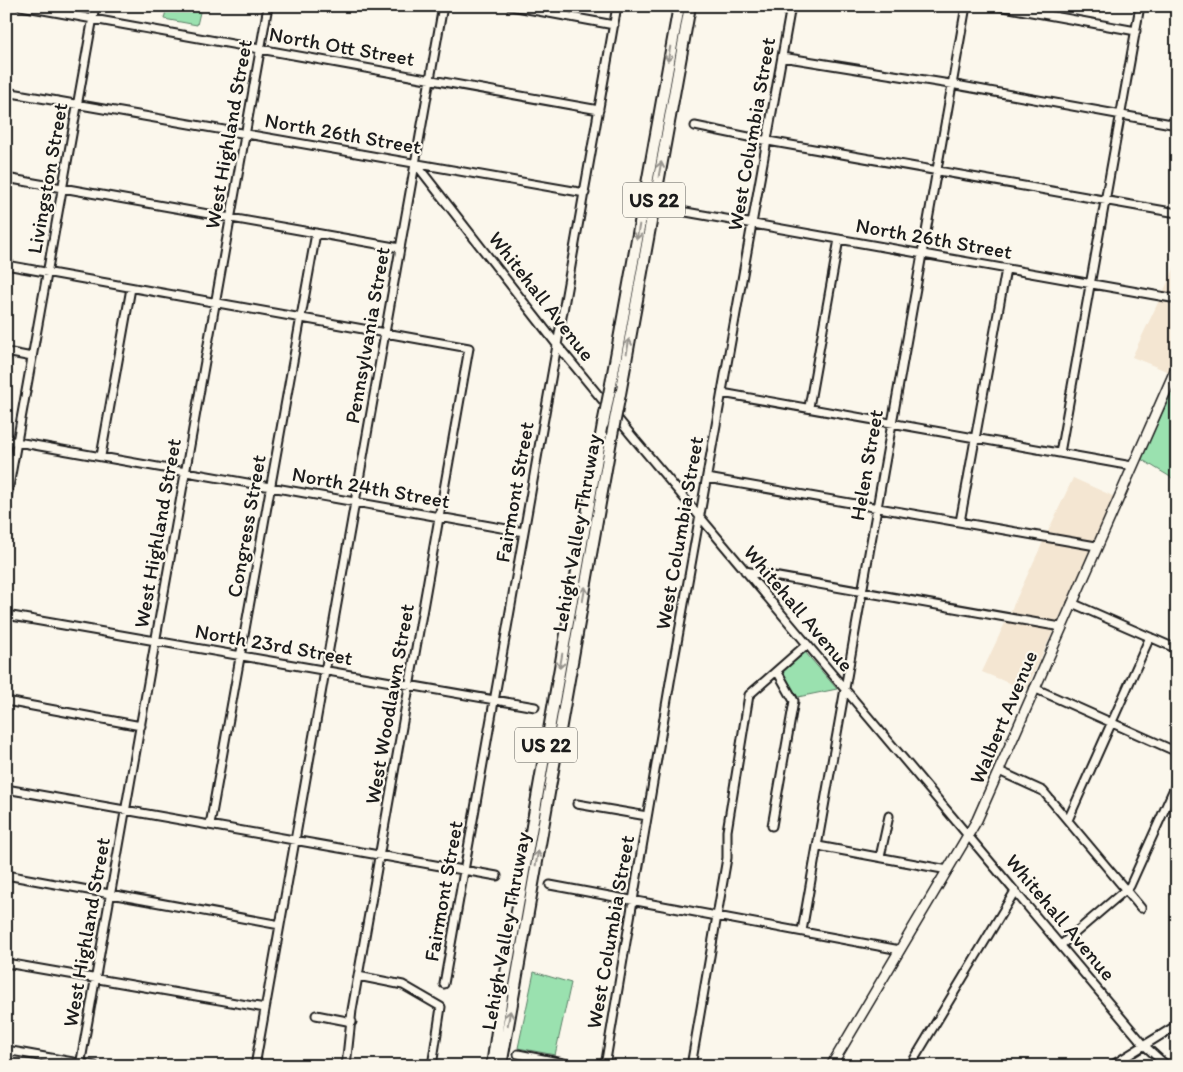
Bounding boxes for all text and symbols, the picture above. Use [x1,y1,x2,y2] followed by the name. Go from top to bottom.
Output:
[267,21,417,71] street label: North Ott Street
[722,35,780,233] street label: West Columbia Street
[199,37,257,231] street label: West Highland Street
[664,46,674,62] one-way arrow
[21,100,73,256] street label: Livingston Street
[263,107,423,159] street label: North 26th Street
[655,162,665,178] one-way arrow
[623,182,685,218] road number: US 22
[854,212,1014,264] street label: North 26th Street
[632,223,642,239] one-way arrow
[484,226,600,366] street label: Whitehall Avenue
[339,245,395,425] street label: Pennsylvania Street
[624,339,634,355] one-way arrow
[844,407,888,523] street label: Helen Street
[489,419,539,564] street label: Fairmont Street
[546,432,606,634] street label: Lehigh Valley Thruway
[650,434,708,632] street label: West Columbia Street
[128,436,186,630] street label: West Highland Street
[221,453,271,599] street label: Congress Street
[290,461,452,513] street label: North 24th Street
[739,540,859,676] street label: Whitehall Avenue
[580,587,589,603] one-way arrow
[359,602,419,806] street label: West Woodlawn Street
[193,618,355,670] street label: North 23rd Street
[964,646,1042,788] street label: Walbert Avenue
[556,653,566,669] one-way arrow
[515,728,577,762] road number: US 22
[418,818,468,963] street label: Fairmont Street
[475,830,535,1032] street label: Lehigh Valley Thruway
[581,833,639,1031] street label: West Columbia Street
[57,835,115,1029] street label: West Highland Street
[1001,849,1121,985] street label: Whitehall Avenue
[533,850,543,866] one-way arrow
[504,1010,514,1026] one-way arrow

